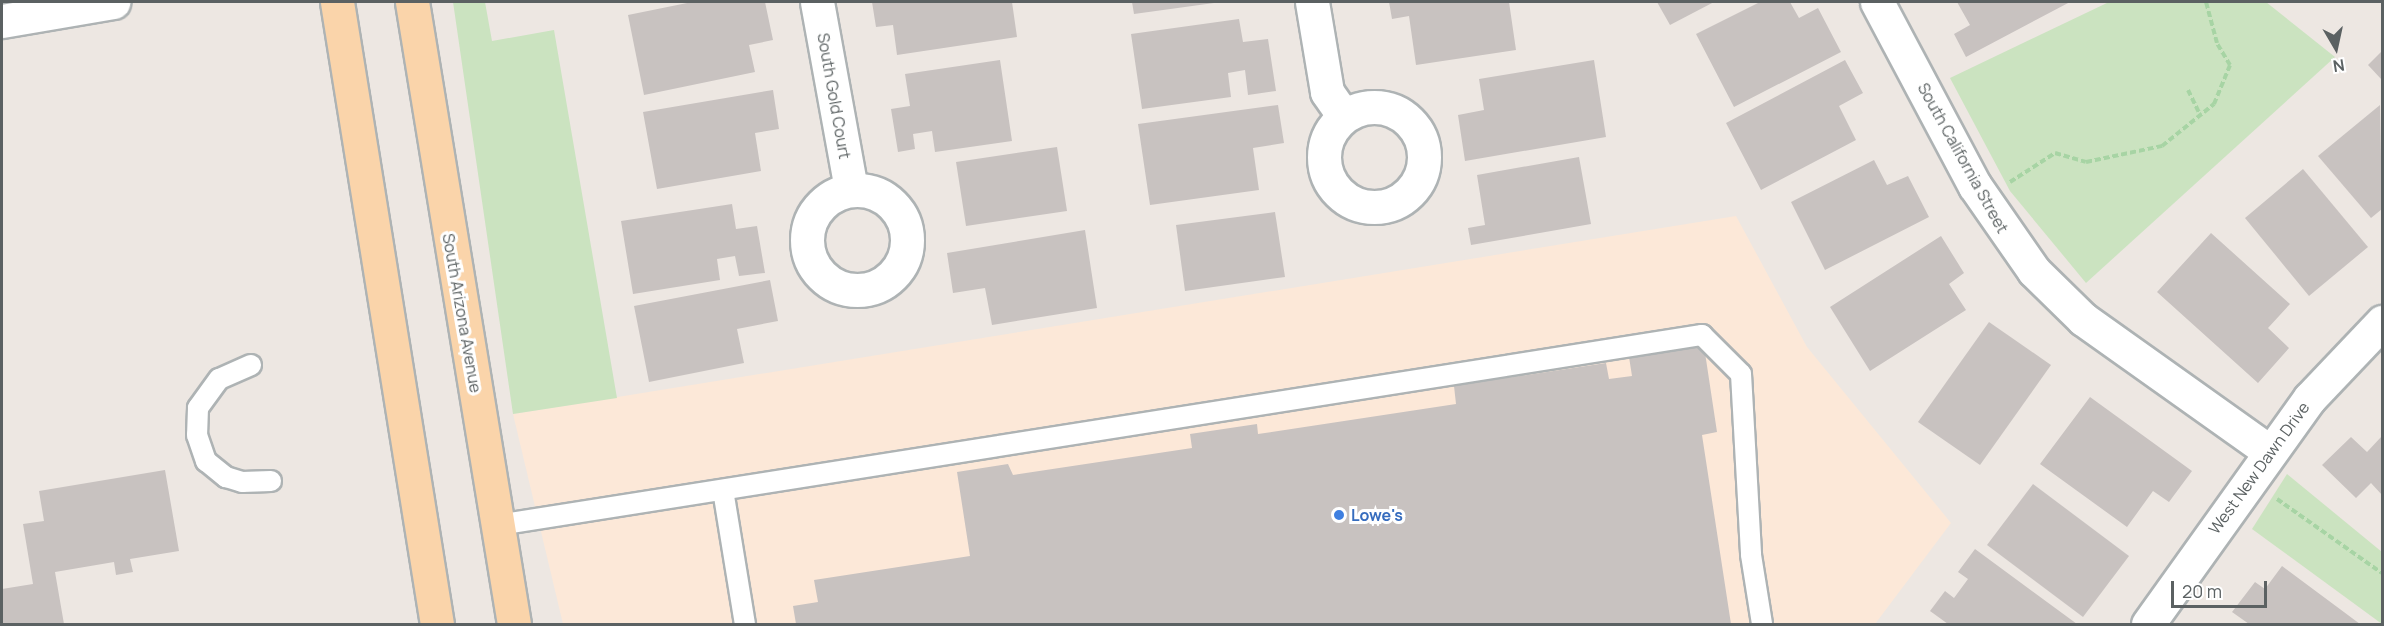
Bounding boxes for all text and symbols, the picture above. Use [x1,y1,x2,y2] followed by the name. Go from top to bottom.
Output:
[2306,18,2366,78] north arrow
[813,31,855,161] street label: South Gold Court
[2331,54,2346,78] text: N
[1914,80,2012,236] street label: South California Street
[439,232,485,394] street label: South Arizona Avenue
[2205,398,2313,538] street label: West New Dawn Drive
[1351,505,1403,525] place label: Lowe's
[1332,508,1346,522] marker: Lowe's
[2174,569,2270,607] scale bar
[2182,579,2222,603] text: 20 m

